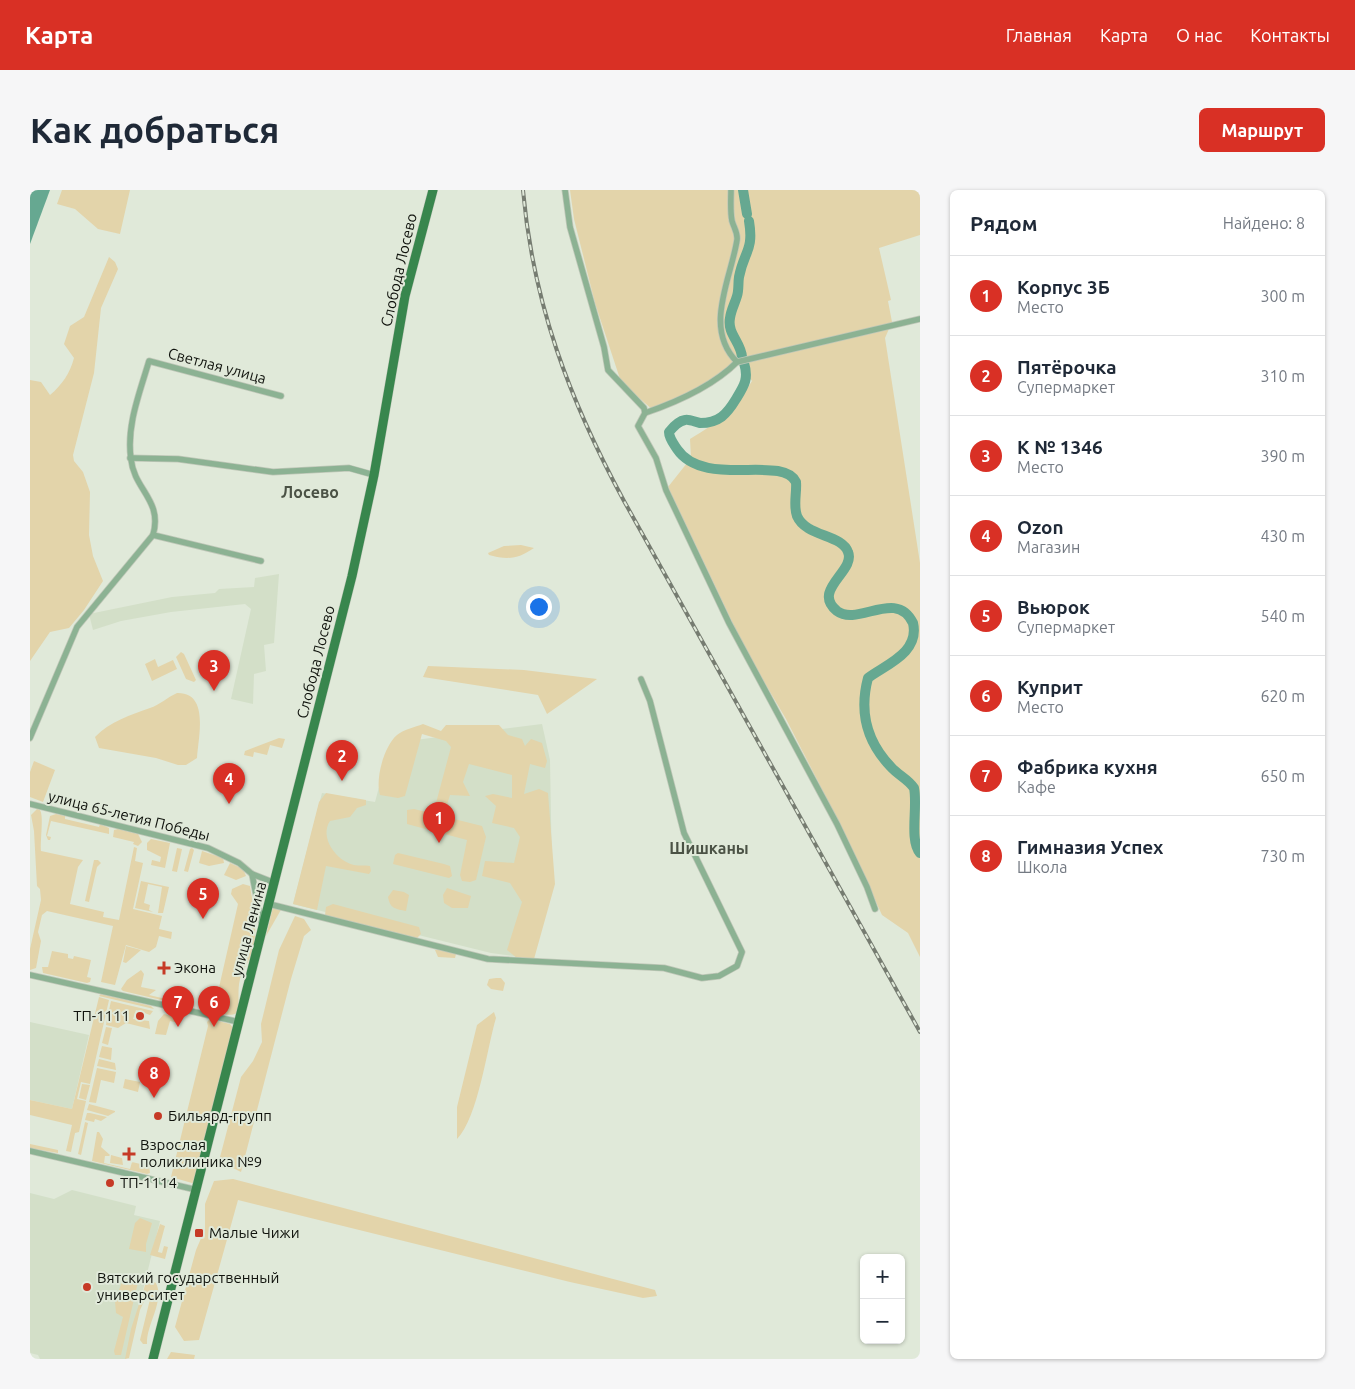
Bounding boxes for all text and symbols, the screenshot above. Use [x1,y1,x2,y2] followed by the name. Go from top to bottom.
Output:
[25,22,93,49] text: Карта
[1006,25,1072,45] text: Главная
[1100,25,1148,45] text: Карта
[1176,25,1222,45] text: О нас
[1250,25,1330,45] text: Контакты
[1199,108,1325,152] button: Маршрут
[30,110,279,150] text: Как добраться
[377,211,420,328] street label: Слобода Лосево
[970,211,1038,235] text: Рядом
[1223,214,1305,232] text: Найдено: 8
[1017,276,1110,298] text: Корпус 3Б
[981,287,991,305] text: 1
[1260,287,1305,305] text: 300 m
[1017,298,1064,316] text: Место
[166,344,268,387] street label: Светлая улица
[1017,356,1116,378] text: Пятёрочка
[981,367,991,385] text: 2
[1260,367,1305,385] text: 310 m
[1017,378,1115,396] text: Супермаркет
[1017,436,1103,458] text: К № 1346
[981,447,991,465] text: 3
[1260,447,1305,465] text: 390 m
[1017,458,1064,476] text: Место
[281,483,339,501] district label: Лосево
[1017,516,1064,538] text: Ozon
[981,527,991,545] text: 4
[1260,527,1305,545] text: 430 m
[1017,538,1080,556] text: Магазин
[526,594,552,620] your location
[1017,596,1090,618] text: Вьюрок
[293,604,338,720] street label: Слобода Лосево
[981,607,991,625] text: 5
[1260,607,1305,625] text: 540 m
[1017,618,1115,636] text: Супермаркет
[198,650,230,691] pin: 3
[1017,676,1083,698] text: Куприт
[981,687,991,705] text: 6
[1260,687,1305,705] text: 620 m
[1017,698,1064,716] text: Место
[326,740,358,781] pin: 2
[1017,756,1158,778] text: Фабрика кухня
[213,763,245,804] pin: 4
[981,767,991,785] text: 7
[1260,767,1305,785] text: 650 m
[1017,778,1056,796] text: Кафе
[47,787,212,844] street label: улица 65-летия Победы
[423,802,455,843] pin: 1
[1017,836,1163,858] text: Гимназия Успех
[669,839,749,857] district label: Шишканы
[981,847,991,865] text: 8
[1260,847,1305,865] text: 730 m
[1017,858,1067,876] text: Школа
[187,878,219,919] pin: 5
[228,880,269,978] street label: улица Ленина
[174,959,216,976] place label: Экона
[158,962,170,974] marker: Экона
[162,986,194,1027] pin: 7
[198,986,230,1027] pin: 6
[73,1007,130,1024] place label: ТП-1111
[134,1010,146,1022] marker: ТП-1111
[138,1057,170,1098] pin: 8
[168,1107,272,1124] place label: Бильярд-групп
[152,1110,164,1122] marker: Бильярд-групп
[140,1136,262,1170] place label: Взрослая поликлиника №9
[122,1147,136,1161] marker: Взрослая поликлиника №9
[120,1174,177,1191] place label: ТП-1114
[104,1177,116,1189] marker: ТП-1114
[209,1224,300,1241] place label: Малые Чижи
[193,1227,205,1239] marker: Малые Чижи
[860,1254,905,1344] map controls
[860,1254,905,1299] button: +
[97,1269,279,1303] place label: Вятский государственный университет
[81,1281,93,1293] marker: Вятский государственный университет
[860,1299,905,1344] button: −

